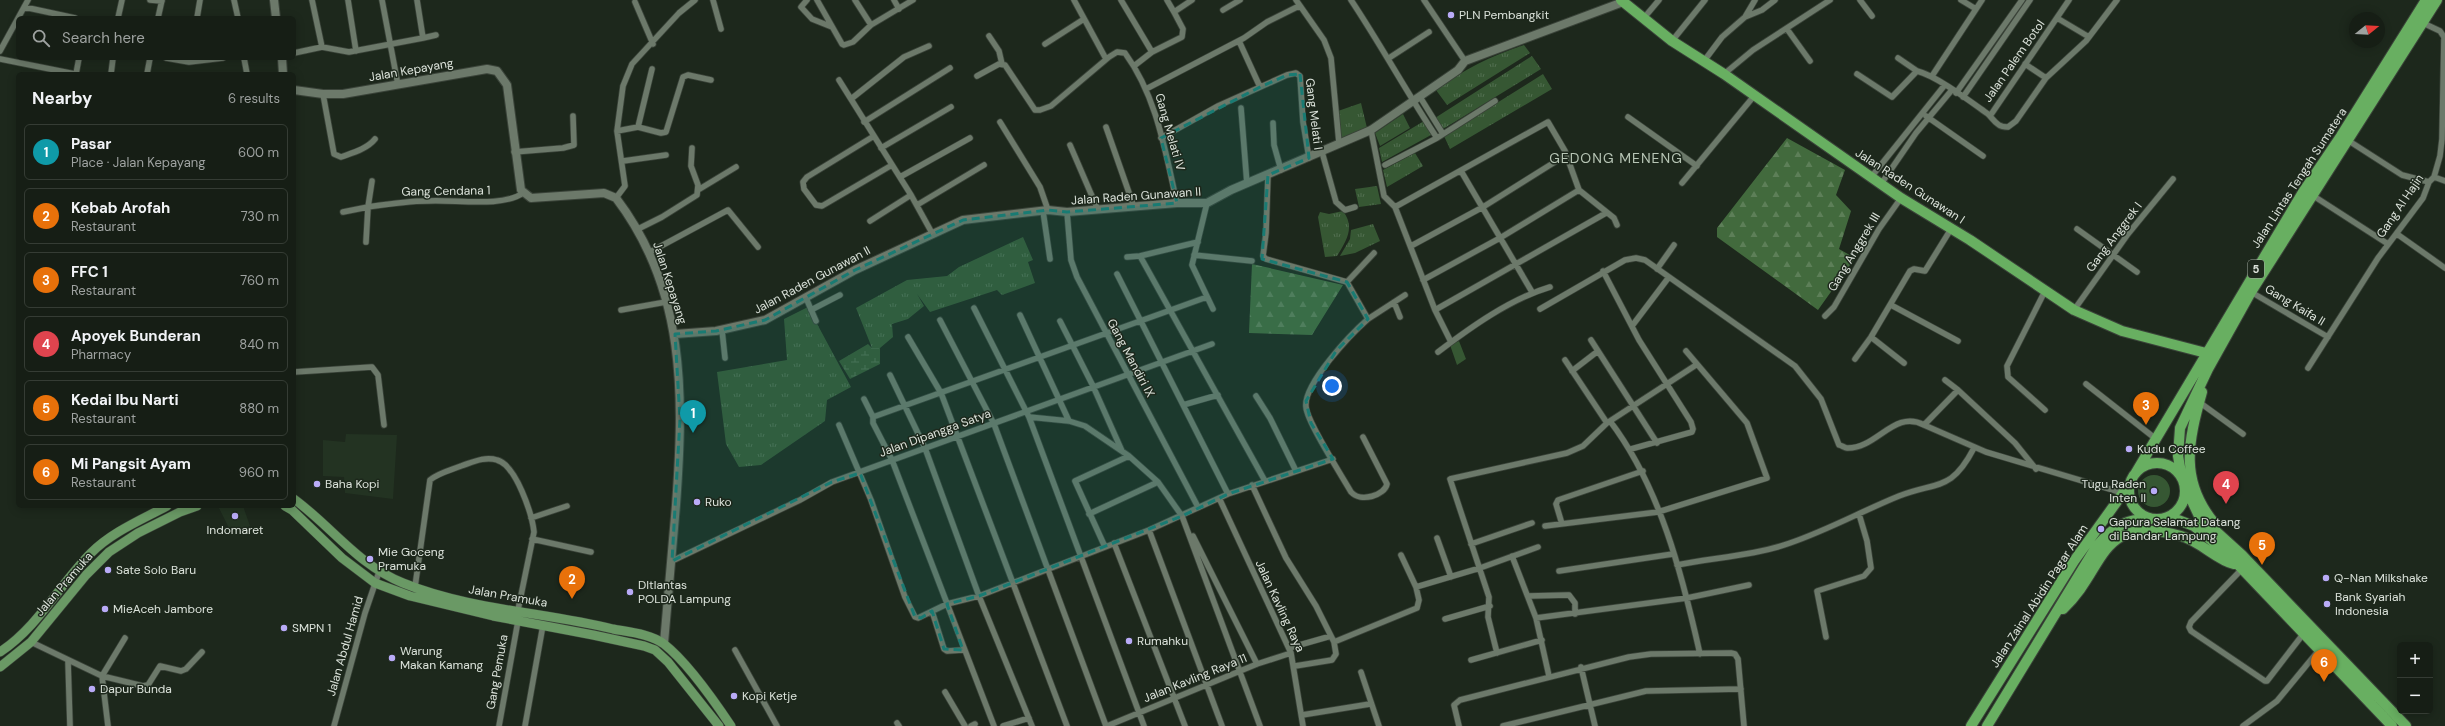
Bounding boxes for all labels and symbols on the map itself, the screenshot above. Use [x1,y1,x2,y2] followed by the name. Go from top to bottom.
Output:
[1459,7,1549,23] place label: PLN Pembangkit
[1446,10,1456,20] marker: PLN Pembangkit
[2349,12,2385,48] north arrow
[1980,17,2048,105] street label: Jalan Palem Botol
[367,55,455,85] street label: Jalan Kepayang
[1302,77,1326,151] street label: Gang Melati I
[1151,91,1189,173] street label: Gang Melati IV
[2248,105,2350,251] street label: Jalan Lintas Tengah Sumatera
[1852,145,1968,227] street label: Jalan Raden Gunawan I
[1549,149,1683,167] district label: GEDONG MENENG
[2373,171,2427,241] street label: Gang Al Hajin
[401,182,491,200] street label: Gang Cendana 1
[1071,183,1201,209] street label: Jalan Raden Gunawan II
[2082,199,2146,275] street label: Gang Anggrek I
[1824,210,1884,294] street label: Gang Anggrek III
[649,240,691,326] street label: Jalan Kepayang
[751,242,873,318] street label: Jalan Raden Gunawan II
[2248,260,2264,278] road number: 5
[2262,281,2328,329] street label: Gang Kaifa II
[1104,316,1158,400] street label: Gang Mandiri IX
[1322,376,1342,396] your location
[2133,392,2159,425] pin: 3
[680,400,706,433] pin: 1
[877,405,993,461] street label: Jalan Dipangga Satya
[2137,441,2206,457] place label: Kudu Coffee
[2124,444,2134,454] marker: Kudu Coffee
[2213,471,2239,504] pin: 4
[325,476,380,492] place label: Baha Kopi
[2082,476,2146,506] place label: Tugu Raden Inten II
[312,479,322,489] marker: Baha Kopi
[2149,486,2159,496] marker: Tugu Raden Inten II
[705,494,732,510] place label: Ruko
[692,497,702,507] marker: Ruko
[230,511,240,521] marker: Indomaret
[2109,514,2241,544] place label: Gapura Selamat Datang di Bandar Lampung
[1987,521,2091,671] street label: Jalan Zainal Abidin Pagar Alam
[206,522,264,538] place label: Indomaret
[2096,524,2106,534] marker: Gapura Selamat Datang di Bandar Lampung
[2249,532,2275,565] pin: 5
[378,544,445,574] place label: Mie Goceng Pramuka
[32,549,96,619] street label: Jalan Pramuka
[365,554,375,564] marker: Mie Goceng Pramuka
[1252,557,1308,655] street label: Jalan Kavling Raya
[116,562,196,578] place label: Sate Solo Baru
[103,565,113,575] marker: Sate Solo Baru
[559,566,585,599] pin: 2
[2334,570,2428,586] place label: Q-Nan Milkshake
[2321,573,2331,583] marker: Q-Nan Milkshake
[638,577,731,607] place label: DItlantas POLDA Lampung
[467,581,549,611] street label: Jalan Pramuka
[625,587,635,597] marker: DItlantas POLDA Lampung
[2335,589,2406,619] place label: Bank Syariah Indonesia
[323,594,367,698] street label: Jalan Abdul Hamid
[2322,599,2332,609] marker: Bank Syariah Indonesia
[113,601,213,617] place label: MieAceh Jambore
[100,604,110,614] marker: MieAceh Jambore
[292,620,331,636] place label: SMPN 1
[279,623,289,633] marker: SMPN 1
[483,633,511,711] street label: Gang Pemuka
[1137,633,1188,649] place label: Rumahku
[1124,636,1134,646] marker: Rumahku
[400,643,484,673] place label: Warung Makan Kamang
[2311,649,2337,682] pin: 6
[1141,650,1249,706] street label: Jalan Kavling Raya 11
[387,653,397,663] marker: Warung Makan Kamang
[100,681,172,697] place label: Dapur Bunda
[87,684,97,694] marker: Dapur Bunda
[742,688,797,704] place label: Kopi Ketje
[729,691,739,701] marker: Kopi Ketje

